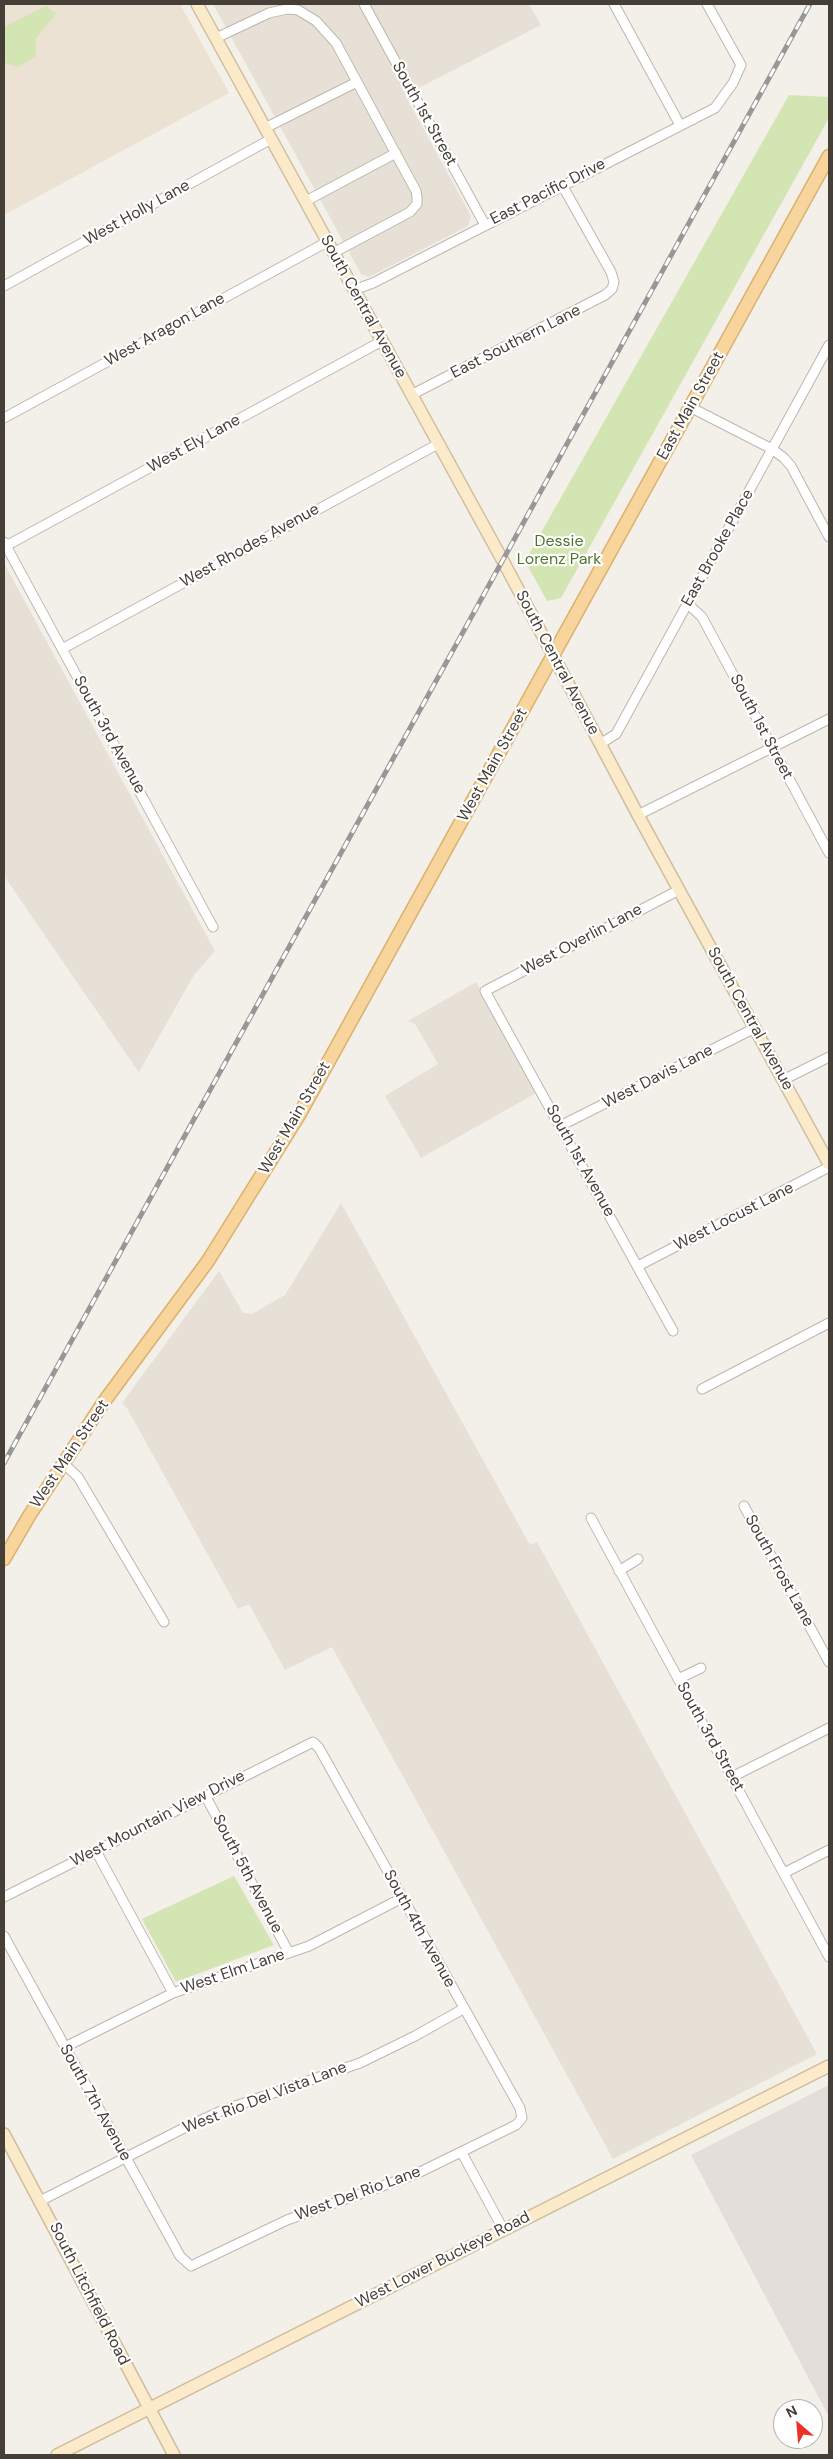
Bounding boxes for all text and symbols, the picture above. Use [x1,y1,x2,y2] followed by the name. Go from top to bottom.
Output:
[387,59,461,169] street label: South 1st Street
[487,155,609,229] street label: East Pacific Drive
[81,176,193,250] street label: West Holly Lane
[316,232,410,382] street label: South Central Avenue
[102,289,228,371] street label: West Aragon Lane
[448,301,584,383] street label: East Southern Lane
[653,349,729,463] street label: East Main Street
[144,411,244,477] street label: West Ely Lane
[678,486,758,610] street label: East Brooke Place
[177,500,323,592] street label: West Rhodes Avenue
[517,532,601,570] park label: Dessie Lorenz Park
[511,588,603,738] street label: South Central Avenue
[725,671,797,783] street label: South 1st Street
[69,673,149,797] street label: South 3rd Avenue
[454,705,532,825] street label: West Main Street
[518,900,646,980] street label: West Overlin Lane
[703,944,797,1094] street label: South Central Avenue
[600,1041,716,1113] street label: West Davis Lane
[255,1058,335,1178] street label: West Main Street
[541,1102,619,1220] street label: South 1st Avenue
[671,1179,797,1255] street label: West Locust Lane
[27,1396,113,1512] street label: West Main Street
[740,1512,818,1630] street label: South Frost Lane
[672,1679,748,1795] street label: South 3rd Street
[68,1767,248,1871] street label: West Mountain View Drive
[208,1811,286,1937] street label: South 5th Avenue
[379,1867,459,1991] street label: South 4th Avenue
[179,1945,287,1999] street label: West Elm Lane
[55,2041,135,2165] street label: South 7th Avenue
[180,2058,350,2138] street label: West Rio Del Vista Lane
[293,2162,423,2226] street label: West Del Rio Lane
[352,2208,534,2312] street label: West Lower Buckeye Road
[45,2219,133,2369] street label: South Litchfield Road
[773,2399,823,2449] north arrow
[783,2401,800,2422] text: N

